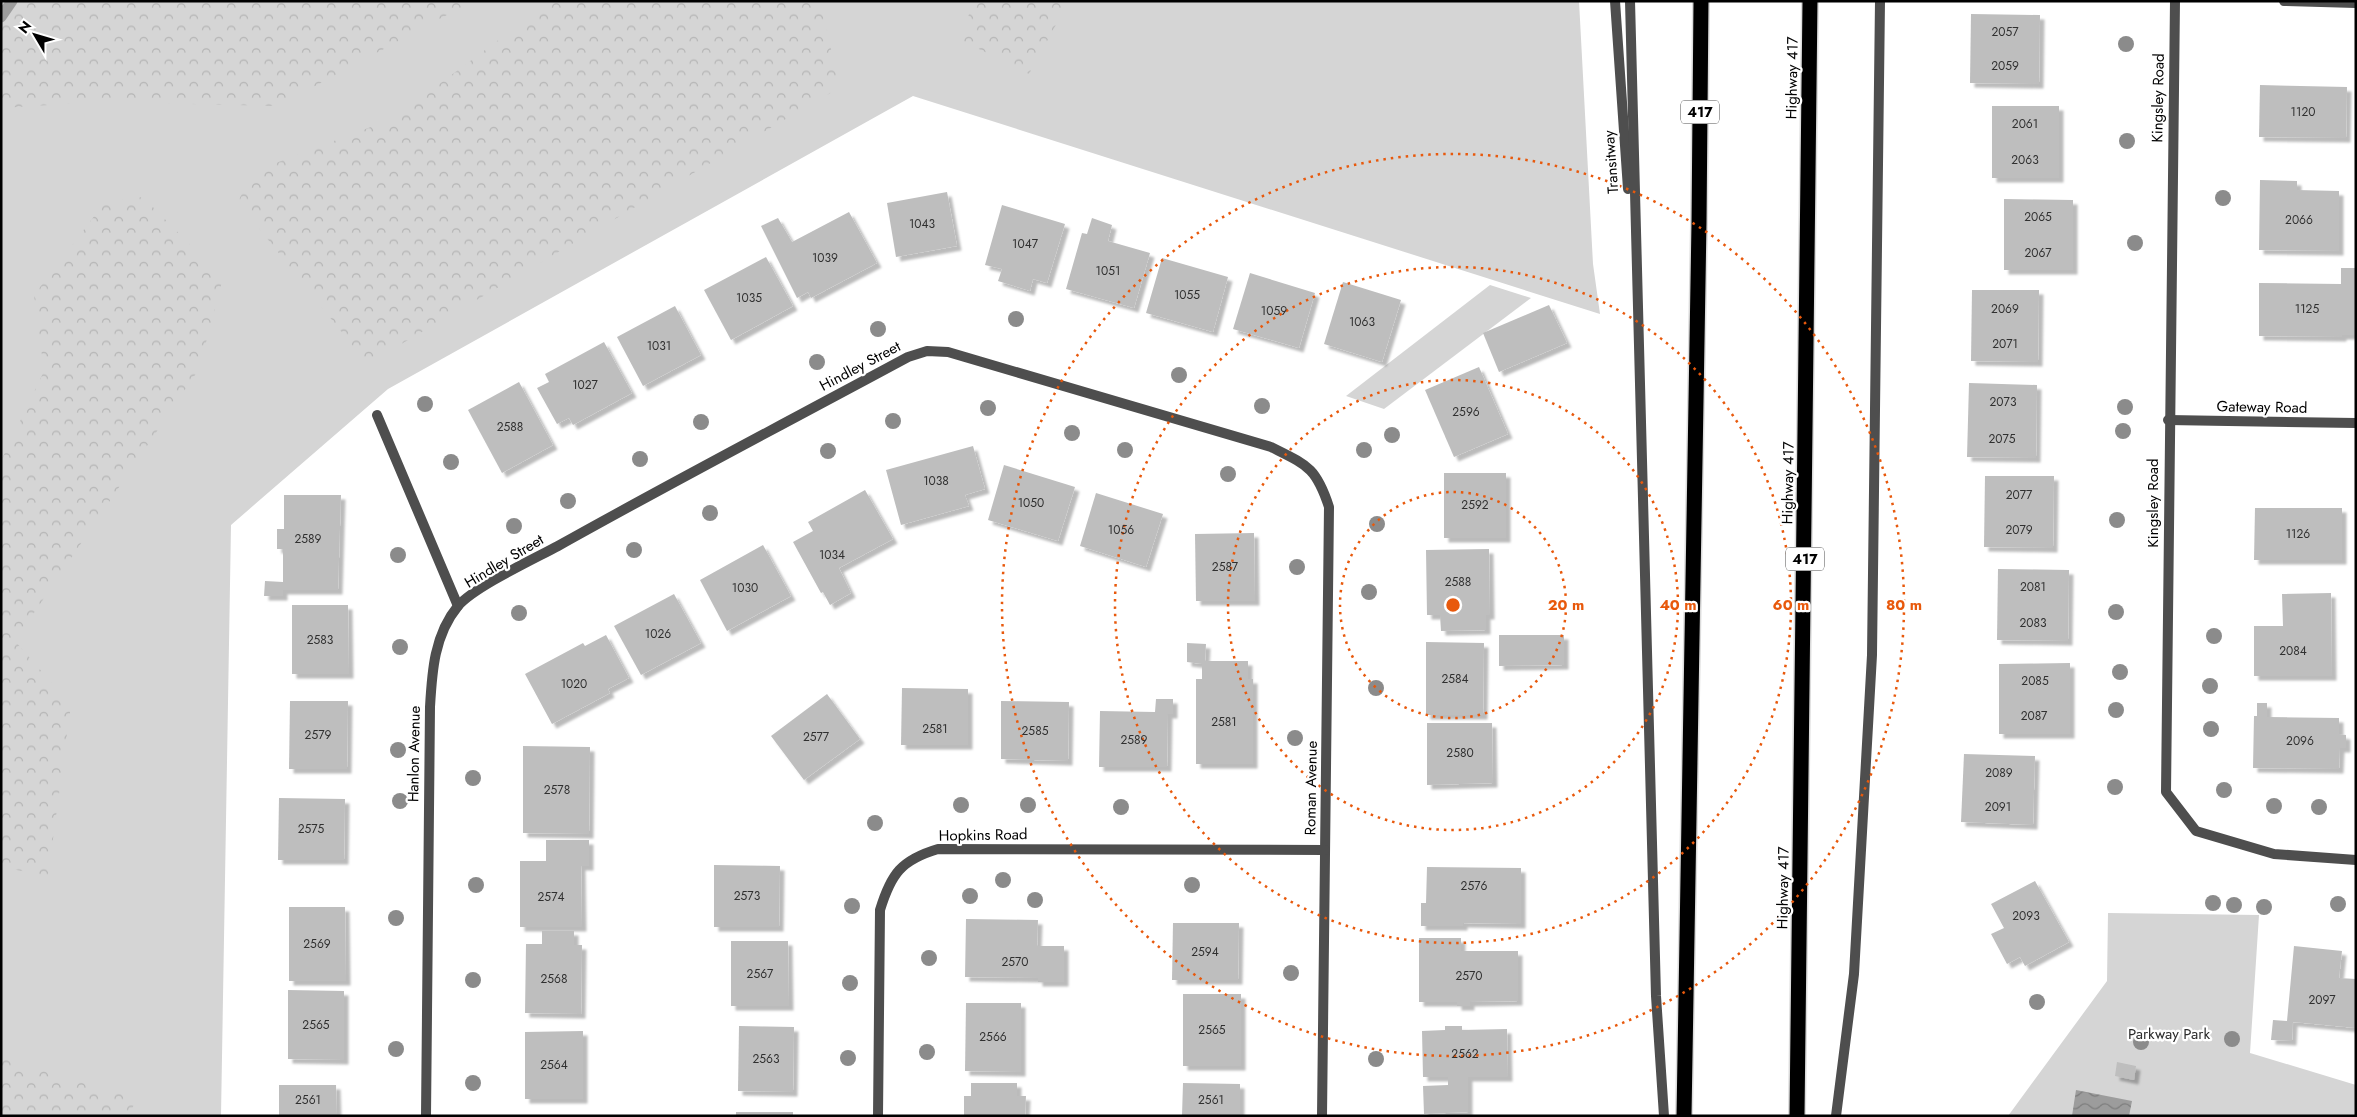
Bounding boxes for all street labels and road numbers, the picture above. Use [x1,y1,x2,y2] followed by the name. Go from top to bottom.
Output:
[1780,36,1804,120] street label: Highway 417
[2146,53,2170,143] street label: Kingsley Road
[1681,100,1719,124] road number: 417
[1598,129,1624,194] street label: Transitway
[816,335,905,397] street label: Hindley Street
[2216,395,2308,419] street label: Gateway Road
[1776,441,1800,525] street label: Highway 417
[2142,458,2164,548] street label: Kingsley Road
[460,528,548,593] street label: Hindley Street
[1786,548,1824,570] road number: 417
[402,705,426,802] street label: Hanlon Avenue
[1299,740,1323,835] street label: Roman Avenue
[938,823,1028,847] street label: Hopkins Road
[1771,846,1795,930] street label: Highway 417

